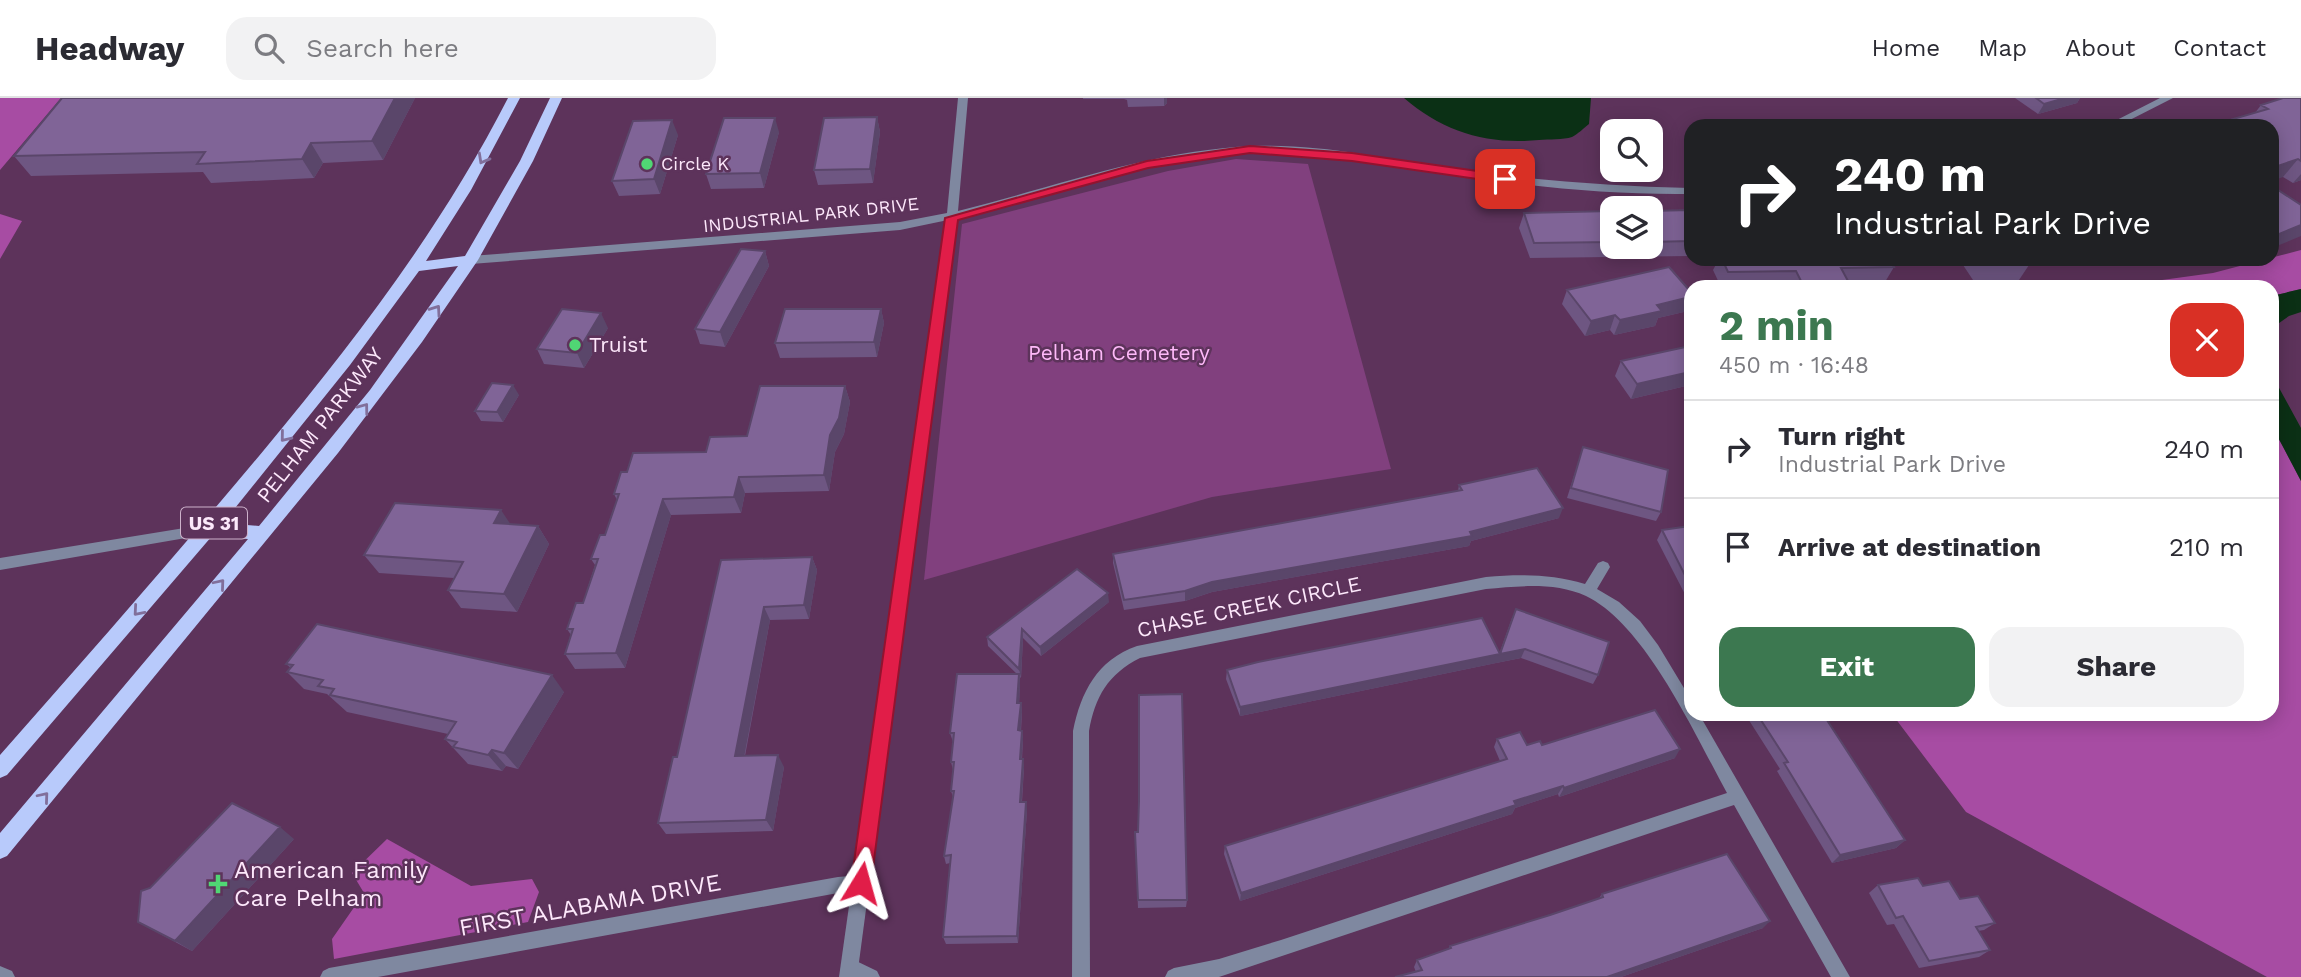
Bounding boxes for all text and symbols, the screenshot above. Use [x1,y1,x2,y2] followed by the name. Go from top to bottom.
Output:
[226,17,716,80] search box
[35,29,184,68] text: Headway
[250,29,288,67] icon: search
[306,33,459,63] text: Search here
[1872,34,1940,62] text: Home
[1978,34,2027,62] text: Map
[2065,34,2135,62] text: About
[2173,34,2266,62] text: Contact
[1600,119,1663,259] map controls
[1600,119,1663,182] button: search
[1834,145,1986,203] text: 240 m
[1719,147,1810,238] icon: right
[1475,149,1535,209] pin
[478,152,491,164] one-way arrow
[661,153,729,174] place label: Circle K
[639,156,655,172] marker: Circle K
[1486,160,1524,198] icon: arrive
[702,193,920,236] street label: INDUSTRIAL PARK DRIVE
[1600,196,1663,259] button: layers
[1834,204,2151,242] text: Industrial Park Drive
[1719,301,1834,350] text: 2 min
[2170,303,2244,377] button: close
[428,305,440,318] one-way arrow
[589,332,647,357] place label: Truist
[567,337,583,353] marker: Truist
[1028,340,1210,365] park label: Pelham Cemetery
[251,342,388,507] street label: PELHAM PARKWAY
[1719,352,1869,379] text: 450 m · 16:48
[356,403,368,416] one-way arrow
[1778,421,1905,451] text: Turn right
[281,428,293,441] one-way arrow
[1719,430,1757,468] icon: right
[2164,434,2244,464] text: 240 m
[1778,451,2006,478] text: Industrial Park Drive
[181,508,247,538] road number: US 31
[1719,528,1757,566] icon: arrive
[1778,532,2041,562] text: Arrive at destination
[2169,532,2244,562] text: 210 m
[1135,571,1363,642] street label: CHASE CREEK CIRCLE
[212,580,225,592] one-way arrow
[134,602,146,615] one-way arrow
[1719,627,1975,707] button: Exit
[1989,627,2244,707] button: Share
[35,792,48,805] one-way arrow
[824,846,898,920] position arrow
[234,856,429,912] place label: American Family Care Pelham
[457,868,723,942] street label: FIRST ALABAMA DRIVE
[208,874,228,894] marker: American Family Care Pelham

